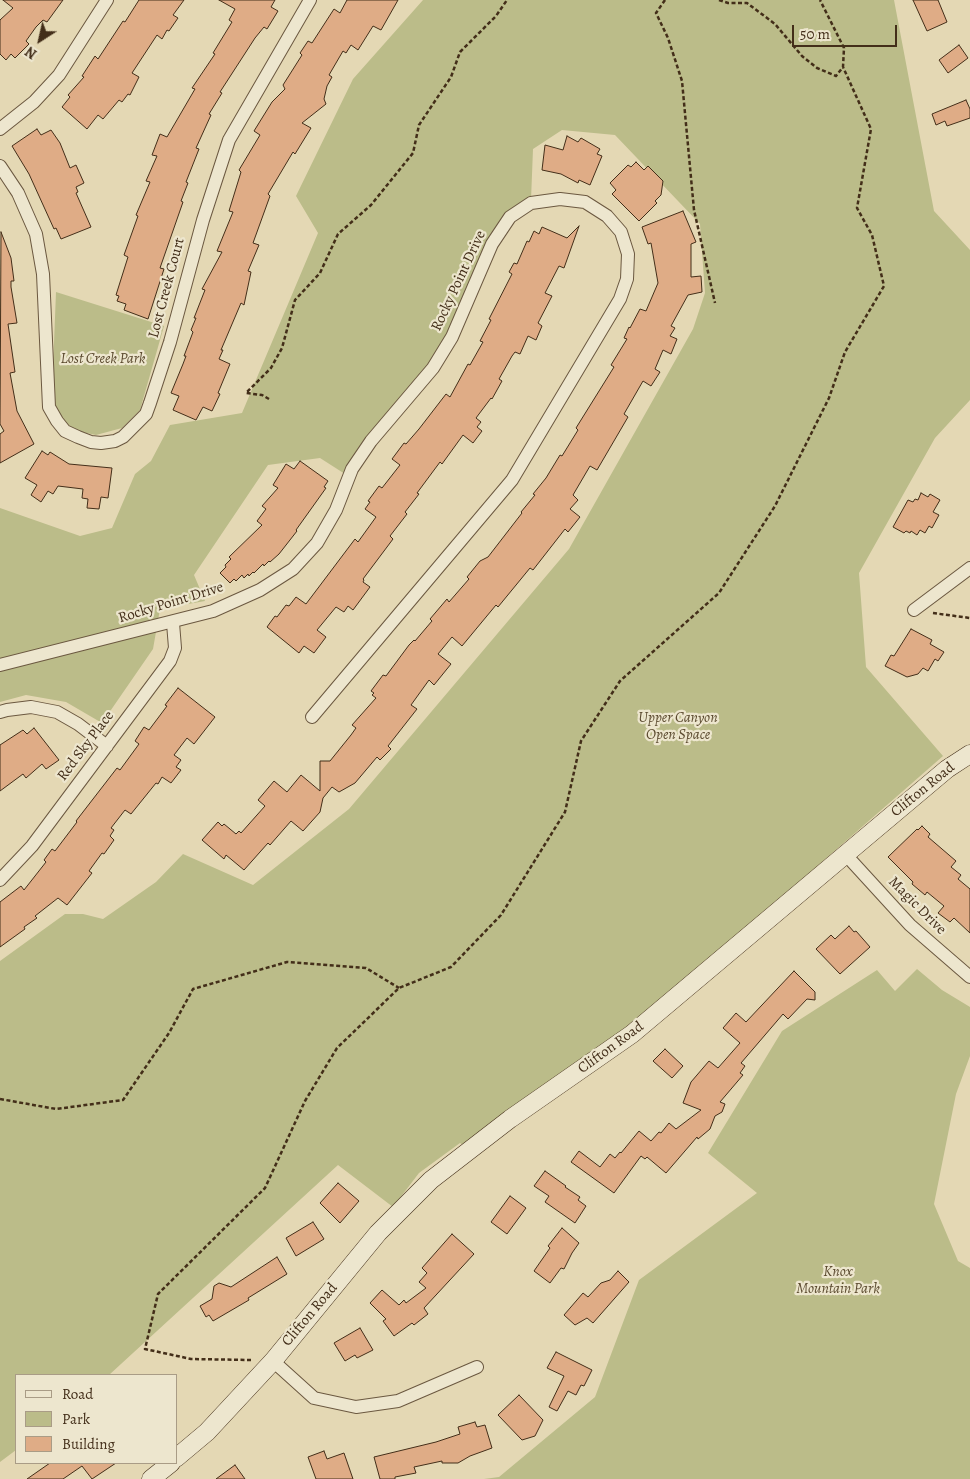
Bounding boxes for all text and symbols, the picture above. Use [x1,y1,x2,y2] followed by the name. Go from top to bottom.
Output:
[15,15,65,65] north arrow
[795,15,900,47] scale bar
[800,24,830,44] text: 50 m
[21,42,41,63] text: N
[428,228,490,334] street label: Rocky Point Drive
[145,236,189,340] street label: Lost Creek Court
[60,350,146,368] park label: Lost Creek Park
[116,578,226,628] street label: Rocky Point Drive
[54,707,118,785] street label: Red Sky Place
[638,709,718,744] park label: Upper Canyon Open Space
[887,759,959,821] street label: Clifton Road
[884,873,950,939] street label: Magic Drive
[575,1018,647,1078] street label: Clifton Road
[796,1263,880,1298] park label: Knox Mountain Park
[278,1280,342,1350] street label: Clifton Road
[15,1374,178,1464] legend
[62,1384,93,1404] text: Road
[62,1409,90,1429] text: Park
[62,1434,115,1454] text: Building

